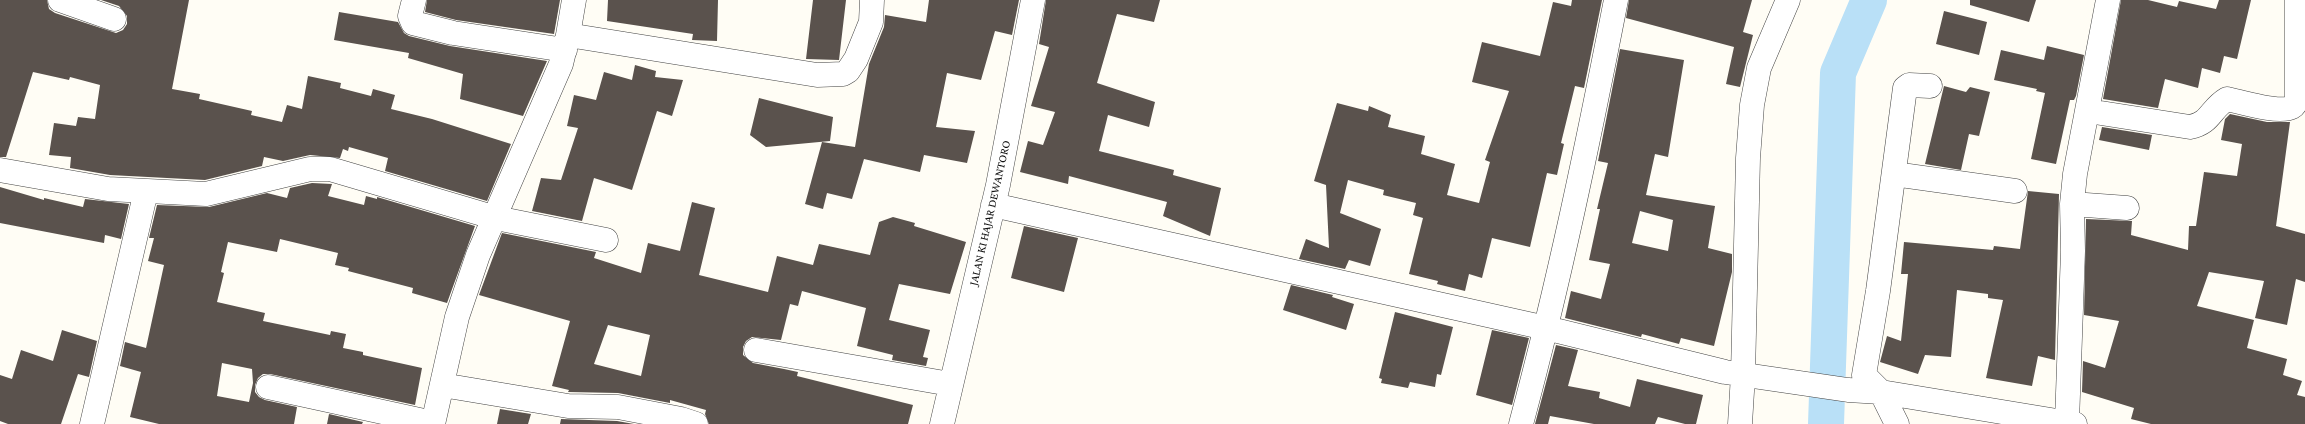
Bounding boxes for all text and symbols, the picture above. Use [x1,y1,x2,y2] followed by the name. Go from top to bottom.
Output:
[966,139,1014,287] street label: JALAN KI HAJAR DEWANTORO

